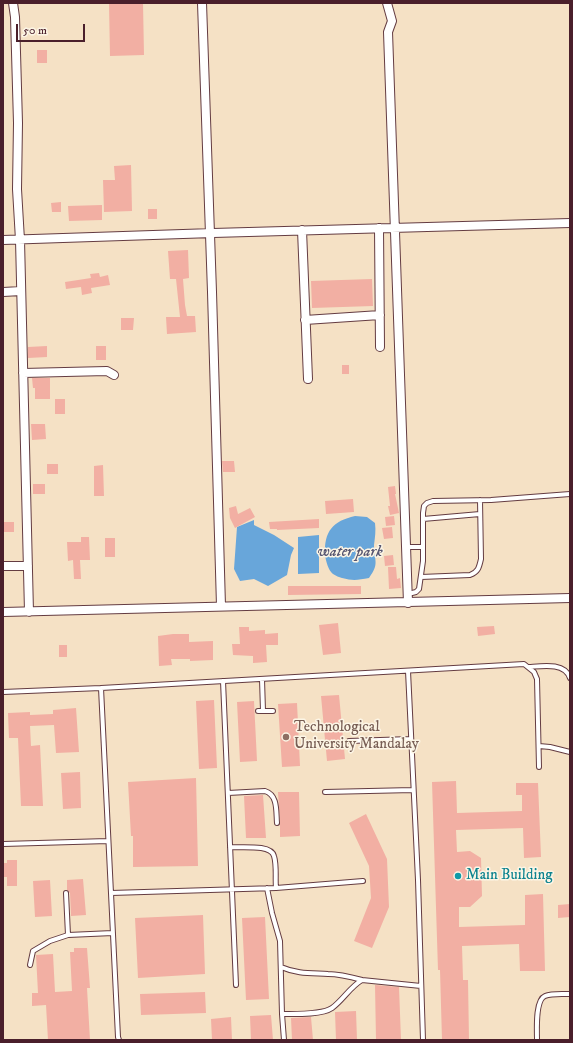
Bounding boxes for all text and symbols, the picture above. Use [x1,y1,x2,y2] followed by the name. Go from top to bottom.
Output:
[18,16,87,42] scale bar
[23,23,47,38] text: 50 m
[317,543,383,563] water label: water park
[294,719,419,754] place label: Technological University Mandalay
[281,732,291,742] marker: Technological University Mandalay
[466,867,553,885] place label: Main Building
[453,871,463,881] marker: Main Building

